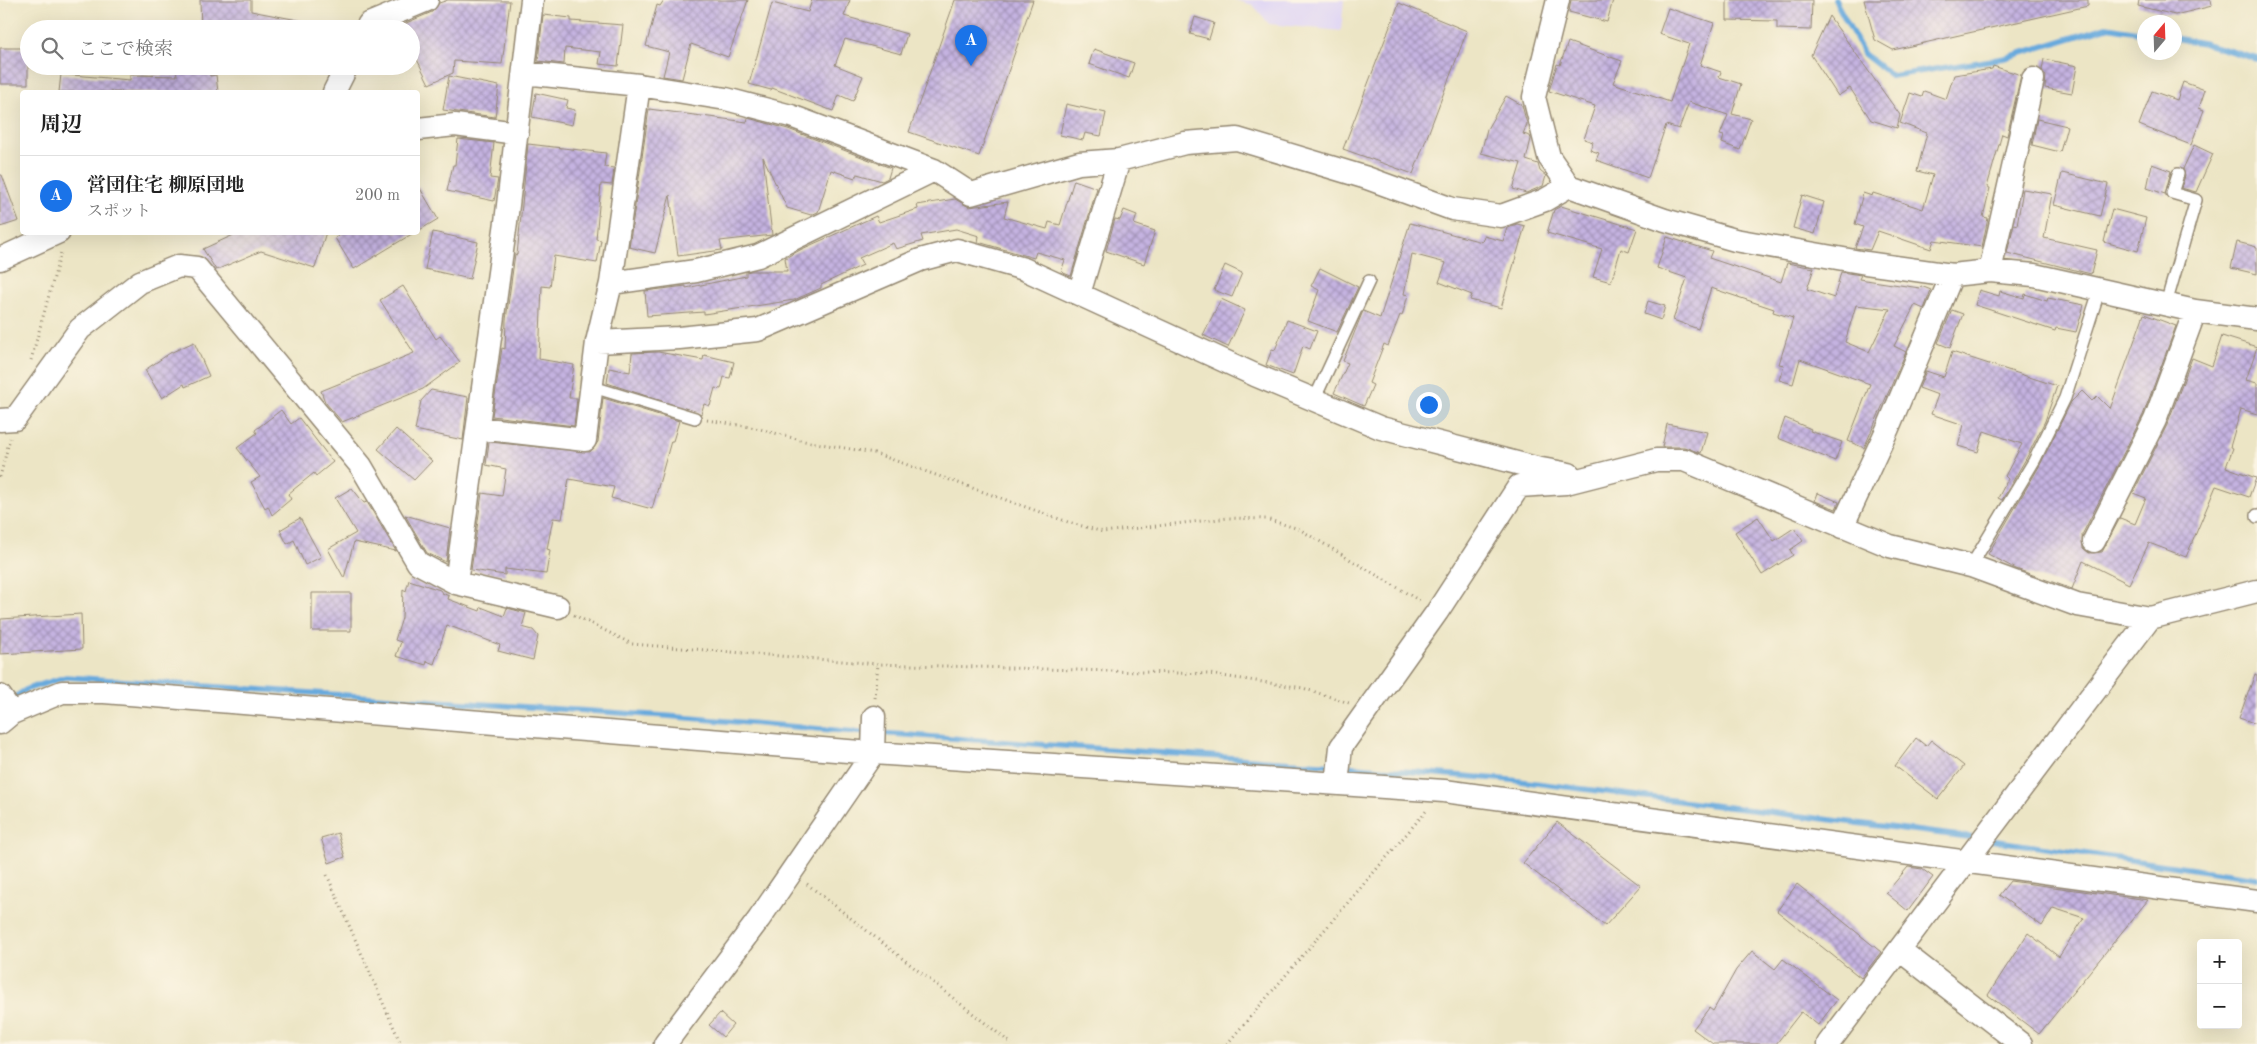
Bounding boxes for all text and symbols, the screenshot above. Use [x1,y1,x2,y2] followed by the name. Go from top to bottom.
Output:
[2137,15,2182,60] north arrow
[20,20,420,75] search box
[955,25,987,66] pin: A
[38,34,66,62] icon: search
[78,41,173,60] text: ここで検索
[40,115,82,136] text: 周辺
[87,177,244,196] text: 営団住宅 柳原団地
[50,188,62,204] text: A
[355,188,400,204] text: 200 m
[87,204,151,220] text: スポット
[1416,392,1442,418] your location
[2197,939,2242,1029] map controls
[2197,939,2242,984] button: +
[2197,984,2242,1029] button: −

